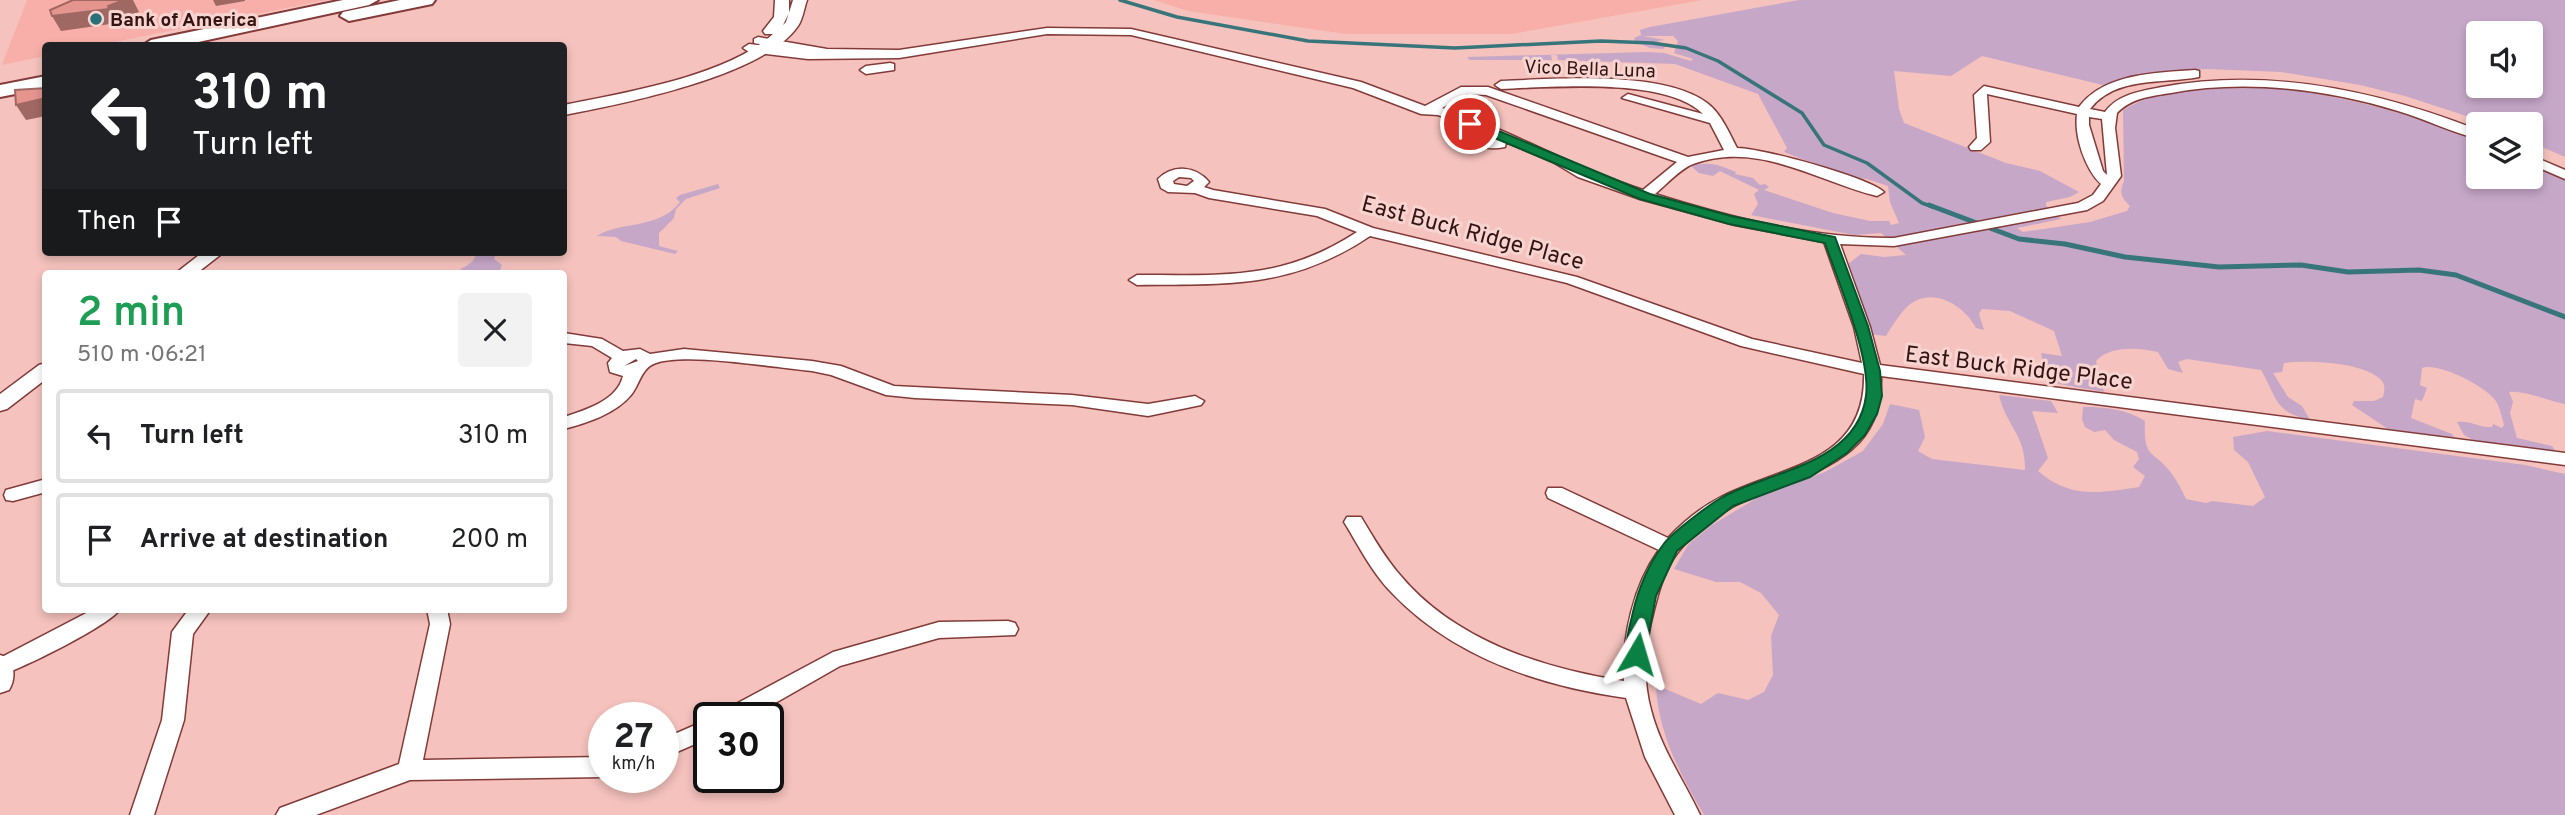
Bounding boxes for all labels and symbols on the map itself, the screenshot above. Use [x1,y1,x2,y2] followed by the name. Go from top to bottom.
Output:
[110,9,257,33] place label: Bank of America
[88,11,104,27] marker: Bank of America
[1524,56,1656,84] street label: Vico Bella Luna
[1440,94,1500,154] pin
[1358,191,1587,278] street label: East Buck Ridge Place
[1903,341,2134,398] street label: East Buck Ridge Place
[1600,617,1674,691] position arrow
[693,702,784,793] speed limit sign: 30

